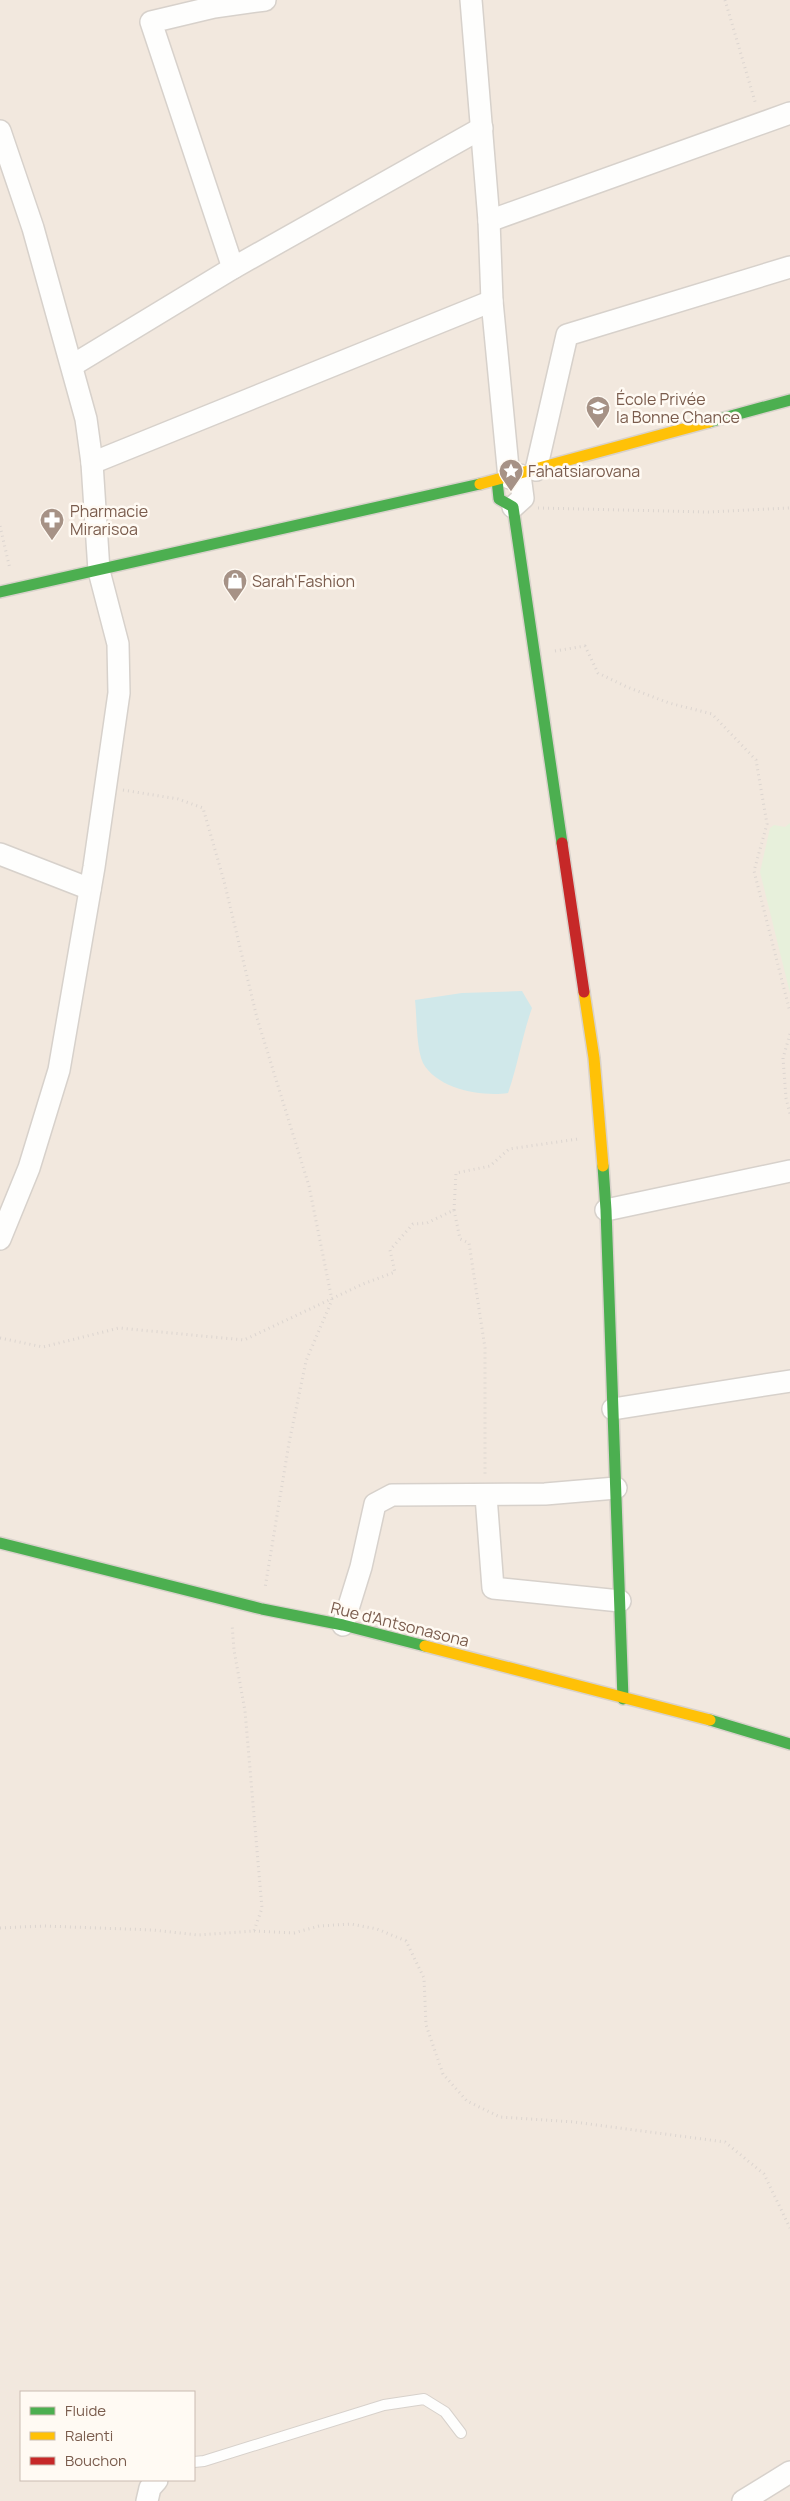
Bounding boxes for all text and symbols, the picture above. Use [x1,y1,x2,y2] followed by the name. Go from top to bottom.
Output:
[616,388,740,428] place label: École Privée la Bonne Chance
[585,395,611,429] school or university icon: École Privée la Bonne Chance
[498,458,524,492] place icon: Fahatsiarovana
[528,460,640,482] place label: Fahatsiarovana
[70,500,148,540] place label: Pharmacie Mirarisoa
[39,507,65,541] pharmacy icon: Pharmacie Mirarisoa
[222,568,248,602] shop icon: Sarah'Fashion
[252,570,355,592] place label: Sarah'Fashion
[329,1596,471,1652] street label: Rue d'Antsonasona
[20,2391,195,2481] legend
[65,2400,106,2421] text: Fluide
[65,2425,113,2446] text: Ralenti
[65,2450,127,2471] text: Bouchon

